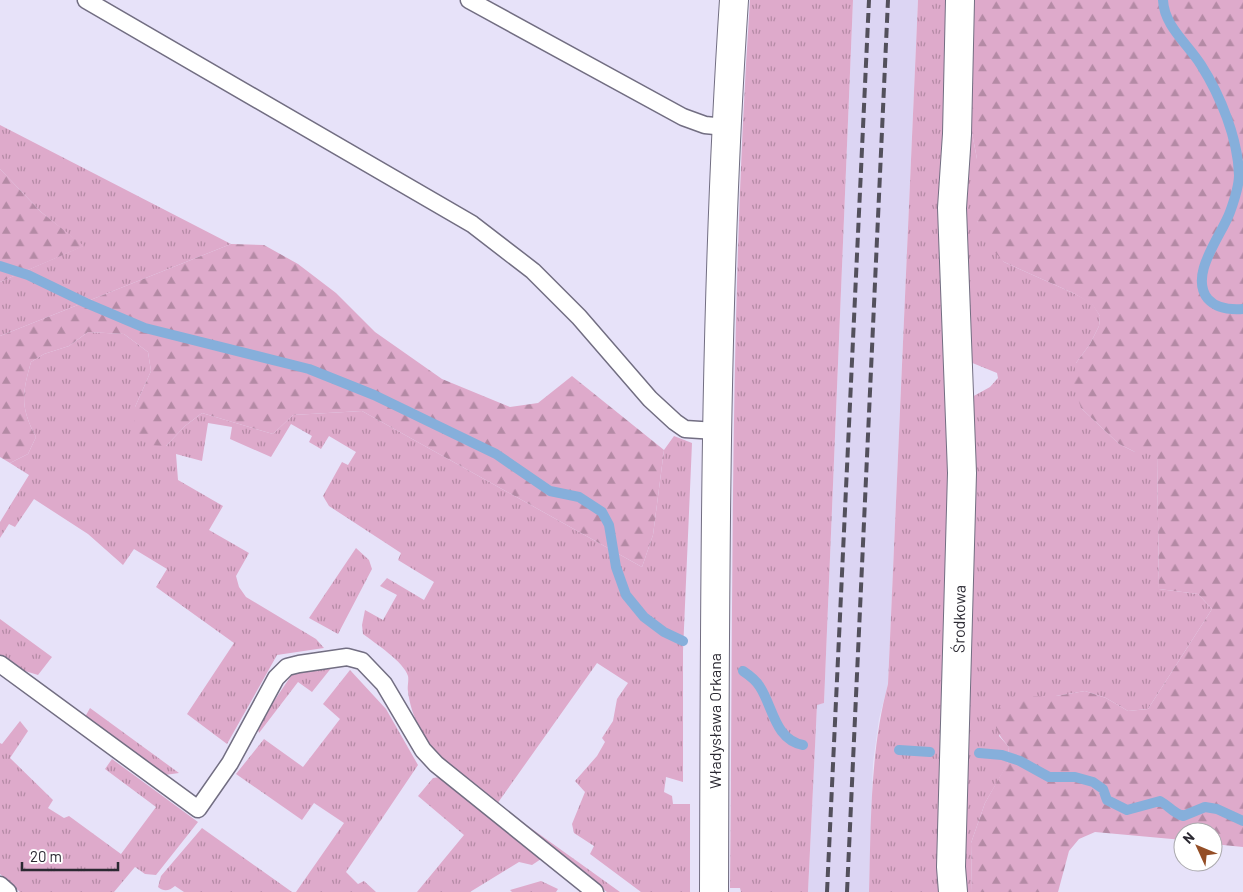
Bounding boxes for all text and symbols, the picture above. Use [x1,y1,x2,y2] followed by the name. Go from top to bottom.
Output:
[948,585,969,653] street label: Środkowa
[705,653,724,789] street label: Władysława Orkana
[1173,822,1223,872] north arrow
[1179,828,1198,847] text: N
[22,840,119,872] scale bar
[30,847,62,865] text: 20 m

